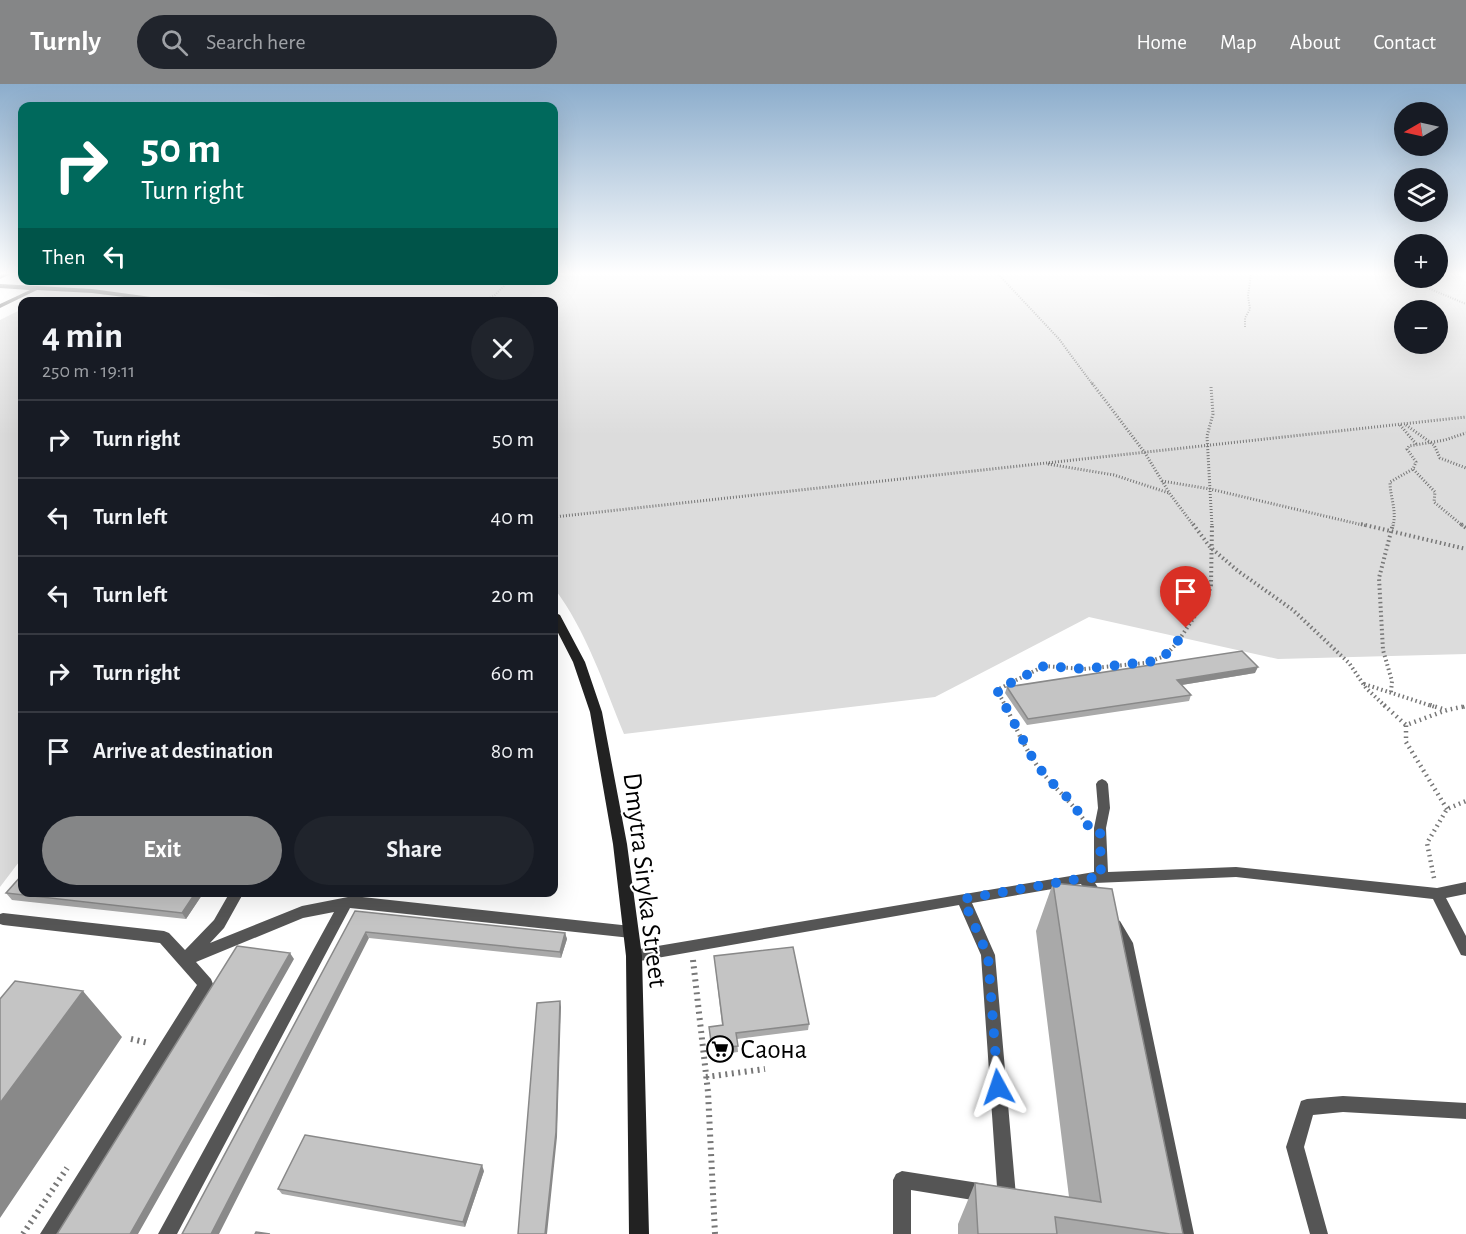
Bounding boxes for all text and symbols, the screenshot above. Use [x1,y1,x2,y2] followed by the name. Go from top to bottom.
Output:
[137,15,557,69] search box
[158,26,191,59] icon: search
[30,28,101,56] text: Turnly
[206,31,306,53] text: Search here
[1136,32,1187,53] text: Home
[1220,32,1257,53] text: Map
[1290,32,1340,53] text: About
[1373,32,1436,53] text: Contact
[1394,102,1448,156] north arrow
[1394,102,1448,354] map controls
[42,126,120,204] icon: right
[141,128,221,170] text: 50 m
[1394,168,1448,222] button: layers
[141,177,244,204] text: Turn right
[1394,234,1448,288] button: +
[98,240,131,273] icon: left
[42,246,86,268] text: Then
[1394,300,1448,354] button: −
[471,317,534,380] button: close
[42,318,123,354] text: 4 min
[42,361,135,381] text: 250 m · 19:11
[42,423,75,456] icon: right
[93,428,180,450] text: Turn right
[492,428,534,450] text: 50 m
[42,501,75,534] icon: left
[93,506,167,528] text: Turn left
[491,506,534,528] text: 40 m
[1160,566,1211,628] pin
[1169,575,1202,608] icon: arrive
[42,579,75,612] icon: left
[93,584,167,606] text: Turn left
[491,584,534,606] text: 20 m
[42,657,75,690] icon: right
[93,662,180,684] text: Turn right
[491,662,534,684] text: 60 m
[42,735,75,768] icon: arrive
[93,740,273,762] text: Arrive at destination
[491,740,534,762] text: 80 m
[617,771,672,989] street label: Dmytra Siryka Street
[42,816,282,885] button: Exit
[294,816,534,885] button: Share
[705,1034,735,1064] supermarket icon: Саона
[740,1036,807,1063] place label: Саона
[966,1055,1030,1119] position arrow

